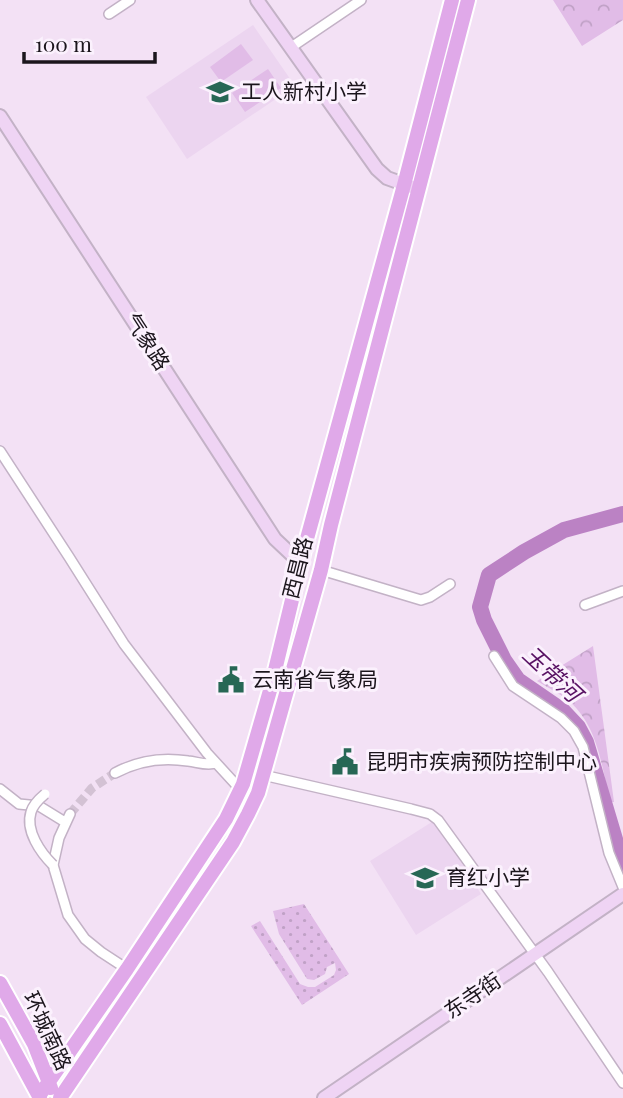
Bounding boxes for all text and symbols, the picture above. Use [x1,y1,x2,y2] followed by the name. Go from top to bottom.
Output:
[24,21,156,65] scale bar
[35,29,92,57] text: 100 m
[241,76,367,104] place label: 工人新村小学
[205,77,235,107] school or university icon: 工人新村小学
[120,307,178,375] street label: 气象路
[275,534,317,601] street label: 西昌路
[517,638,592,710] water label: 玉带河
[252,664,378,692] place label: 云南省气象局
[216,665,246,695] public building icon: 云南省气象局
[366,746,597,774] place label: 昆明市疾病预防控制中心
[330,747,360,777] public building icon: 昆明市疾病预防控制中心
[446,862,530,890] place label: 育红小学
[410,863,440,893] school or university icon: 育红小学
[438,965,506,1024] street label: 东寺街
[18,986,79,1074] street label: 环城南路

